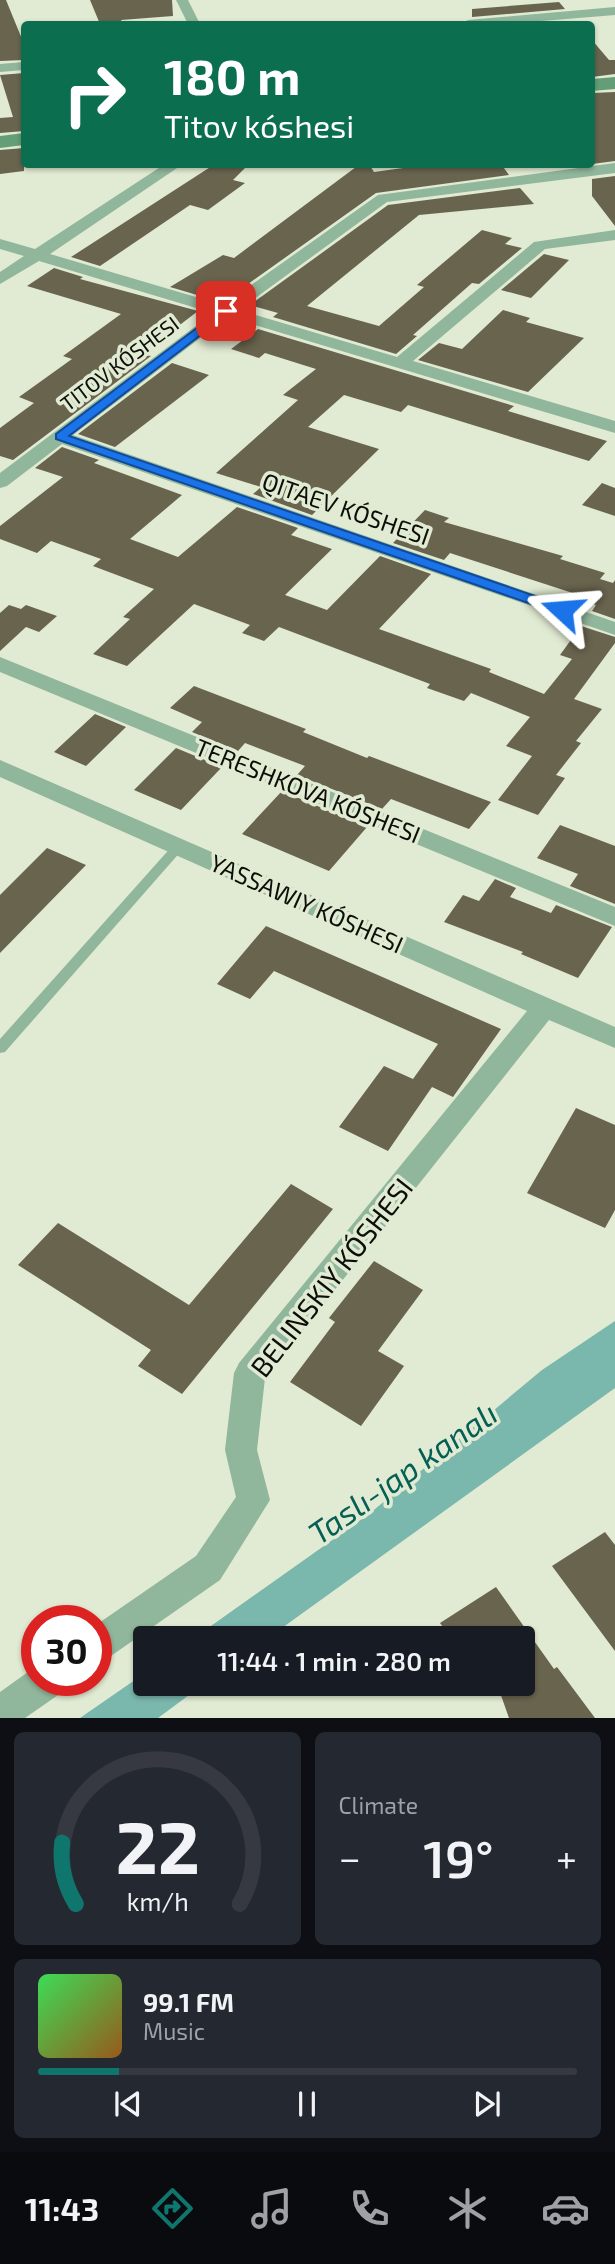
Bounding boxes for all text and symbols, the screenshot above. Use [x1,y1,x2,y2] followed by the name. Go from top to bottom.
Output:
[164,46,300,105] text: 180 m
[49,49,140,140] icon: right
[164,106,354,144] text: Titov kóshesi
[196,281,256,341] pin
[207,292,245,330] icon: arrive
[55,310,183,416] street label: TITOV KÓSHESI
[259,466,433,550] street label: QITAEV KÓSHESI
[525,573,599,647] position arrow
[191,732,425,848] street label: TERESHKOVA KÓSHESI
[206,847,408,959] street label: YASSAWIY KÓSHESI
[243,1171,419,1383] street label: BELINSKIY KÓSHESI
[300,1393,504,1552] water label: Taslı-jap kanalı
[21,1605,112,1696] speed limit sign: 30
[217,1645,451,1676] text: 11:44 · 1 min · 280 m
[339,1791,418,1819] text: Climate
[115,1802,200,1890] text: 22
[423,1826,494,1888] text: 19°
[339,1834,361,1880] text: −
[556,1834,577,1880] text: +
[126,1886,188,1916] text: km/h
[143,1986,234,2017] text: 99.1 FM
[143,2017,205,2045] text: Music
[109,2085,147,2123] icon: previous
[288,2085,326,2123] icon: pause
[468,2085,506,2123] icon: next
[148,2184,197,2233] icon: directions
[247,2184,296,2233] icon: music
[345,2184,394,2233] icon: phone
[443,2184,492,2233] icon: climate
[541,2184,590,2233] icon: car
[25,2189,99,2227] text: 11:43

